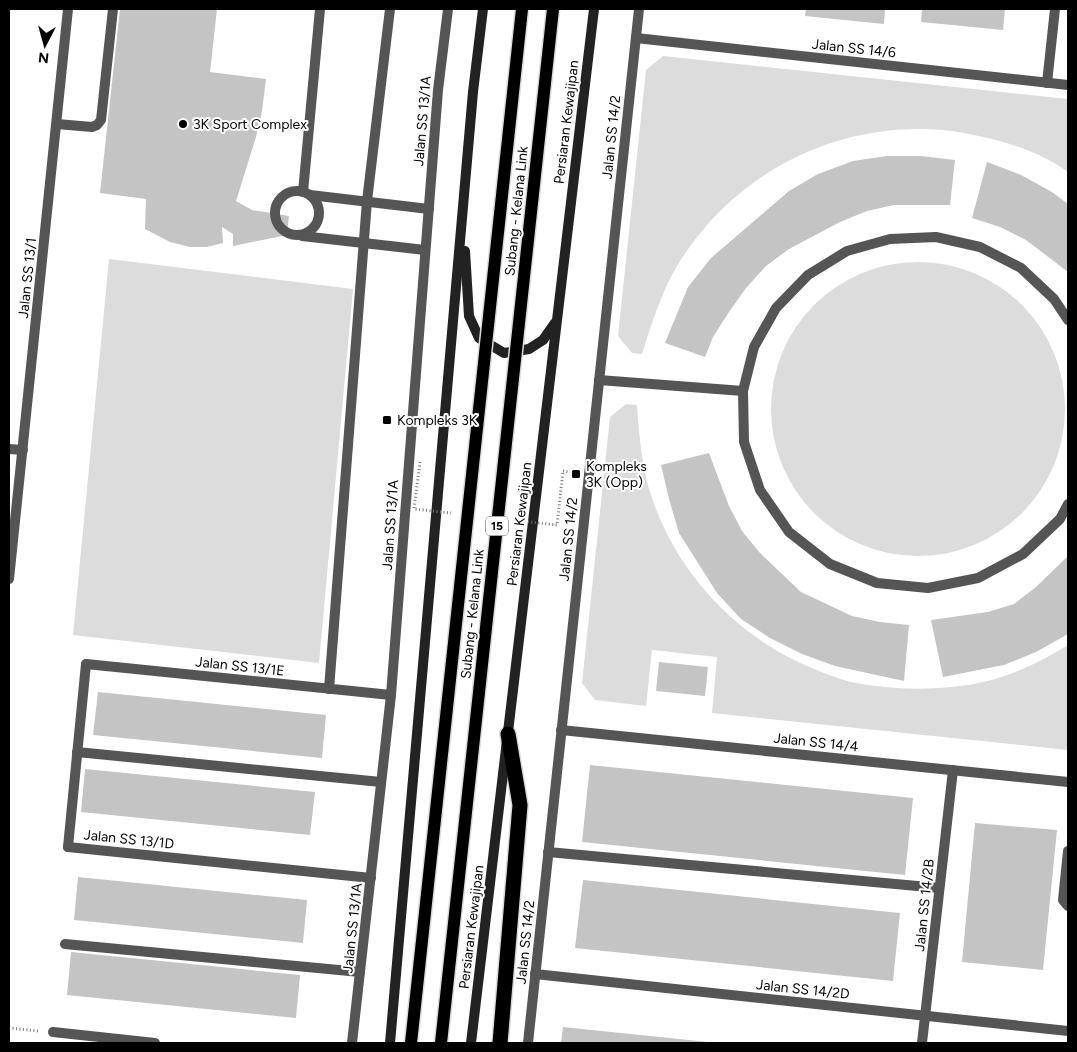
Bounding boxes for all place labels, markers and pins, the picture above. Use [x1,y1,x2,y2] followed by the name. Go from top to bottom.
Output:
[193,116,307,133] place label: 3K Sport Complex
[177,118,189,130] marker: 3K Sport Complex
[397,412,478,429] place label: Kompleks 3K
[381,414,393,426] marker: Kompleks 3K
[586,458,647,491] place label: Kompleks 3K (Opp)
[570,468,582,480] marker: Kompleks 3K (Opp)

